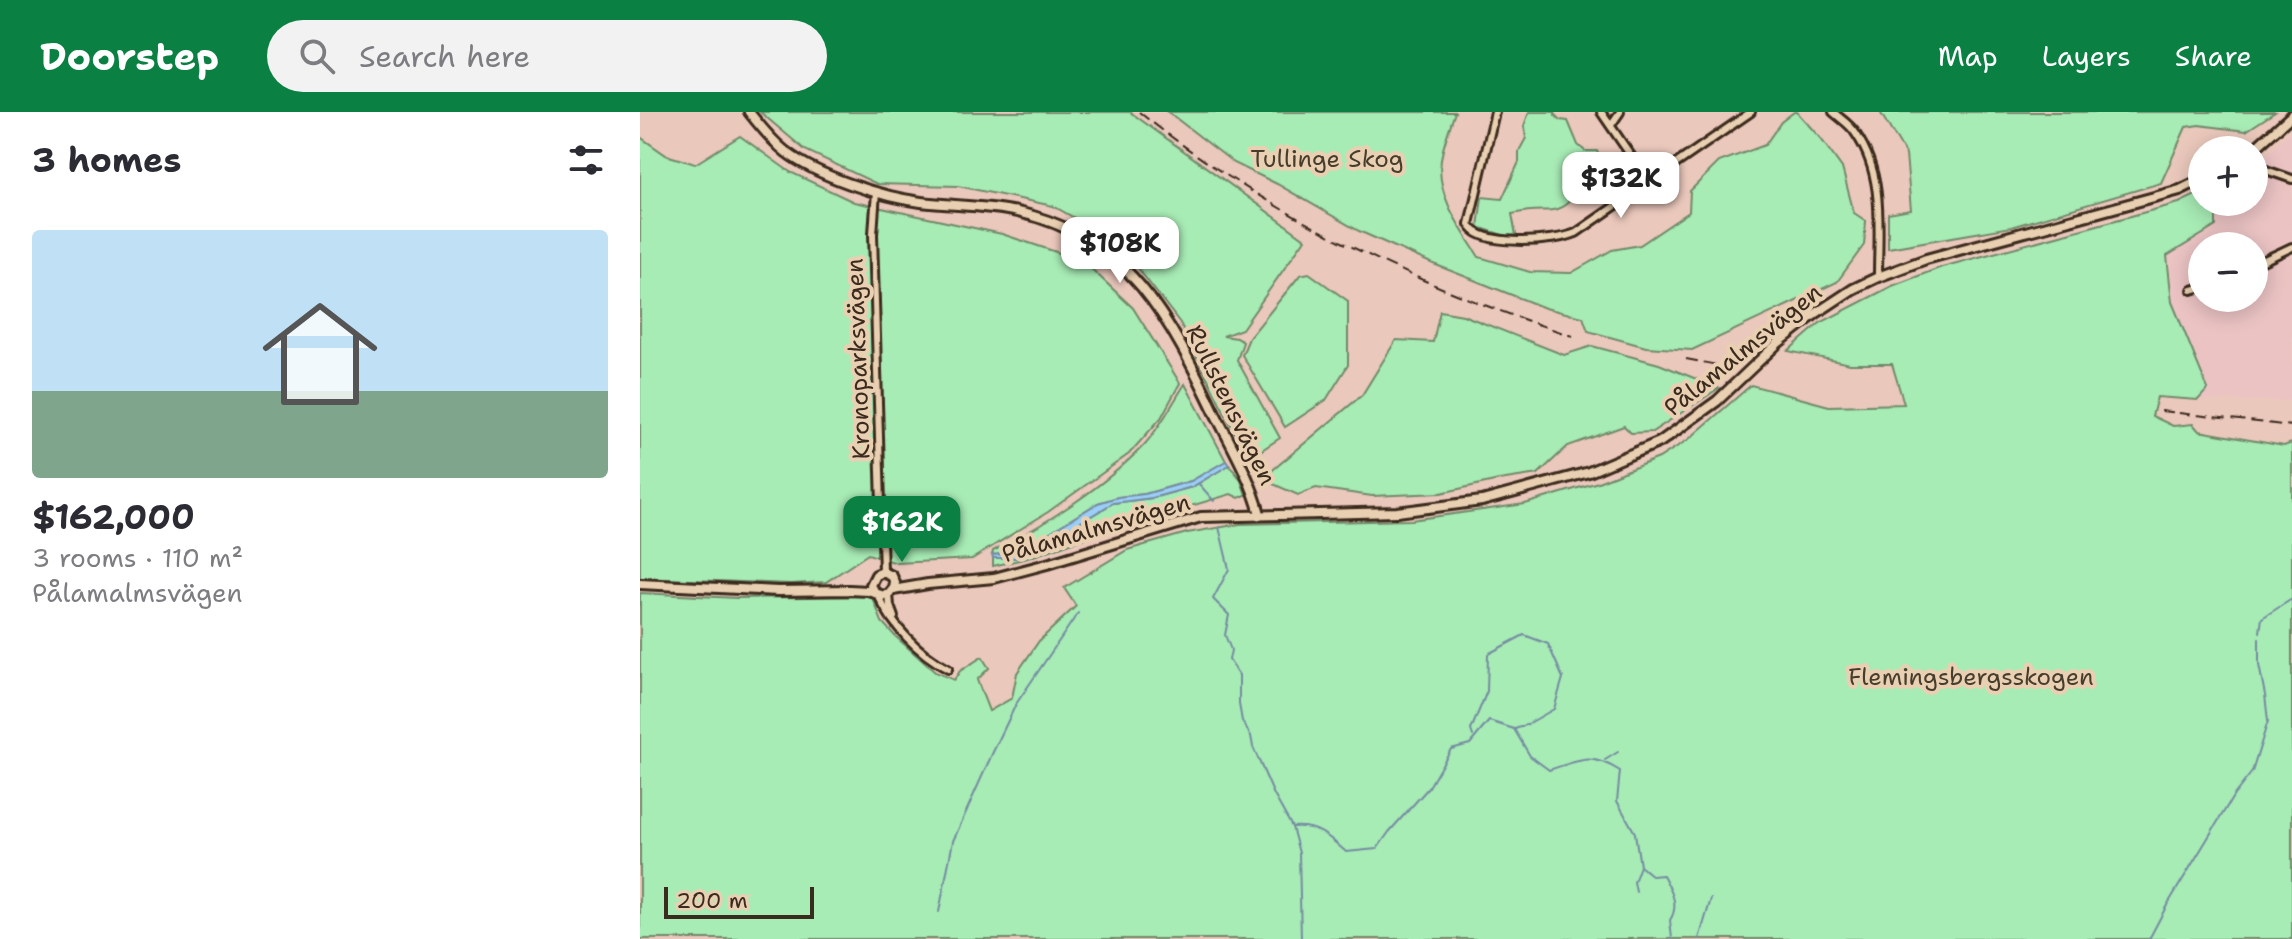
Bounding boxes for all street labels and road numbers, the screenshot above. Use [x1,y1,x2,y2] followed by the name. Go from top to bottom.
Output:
[838,258,878,460] street label: Kronoparksvägen
[1657,276,1829,424] street label: Pålamalmsvägen
[1178,320,1284,490] street label: Rullstensvägen
[998,486,1194,570] street label: Pålamalmsvägen

